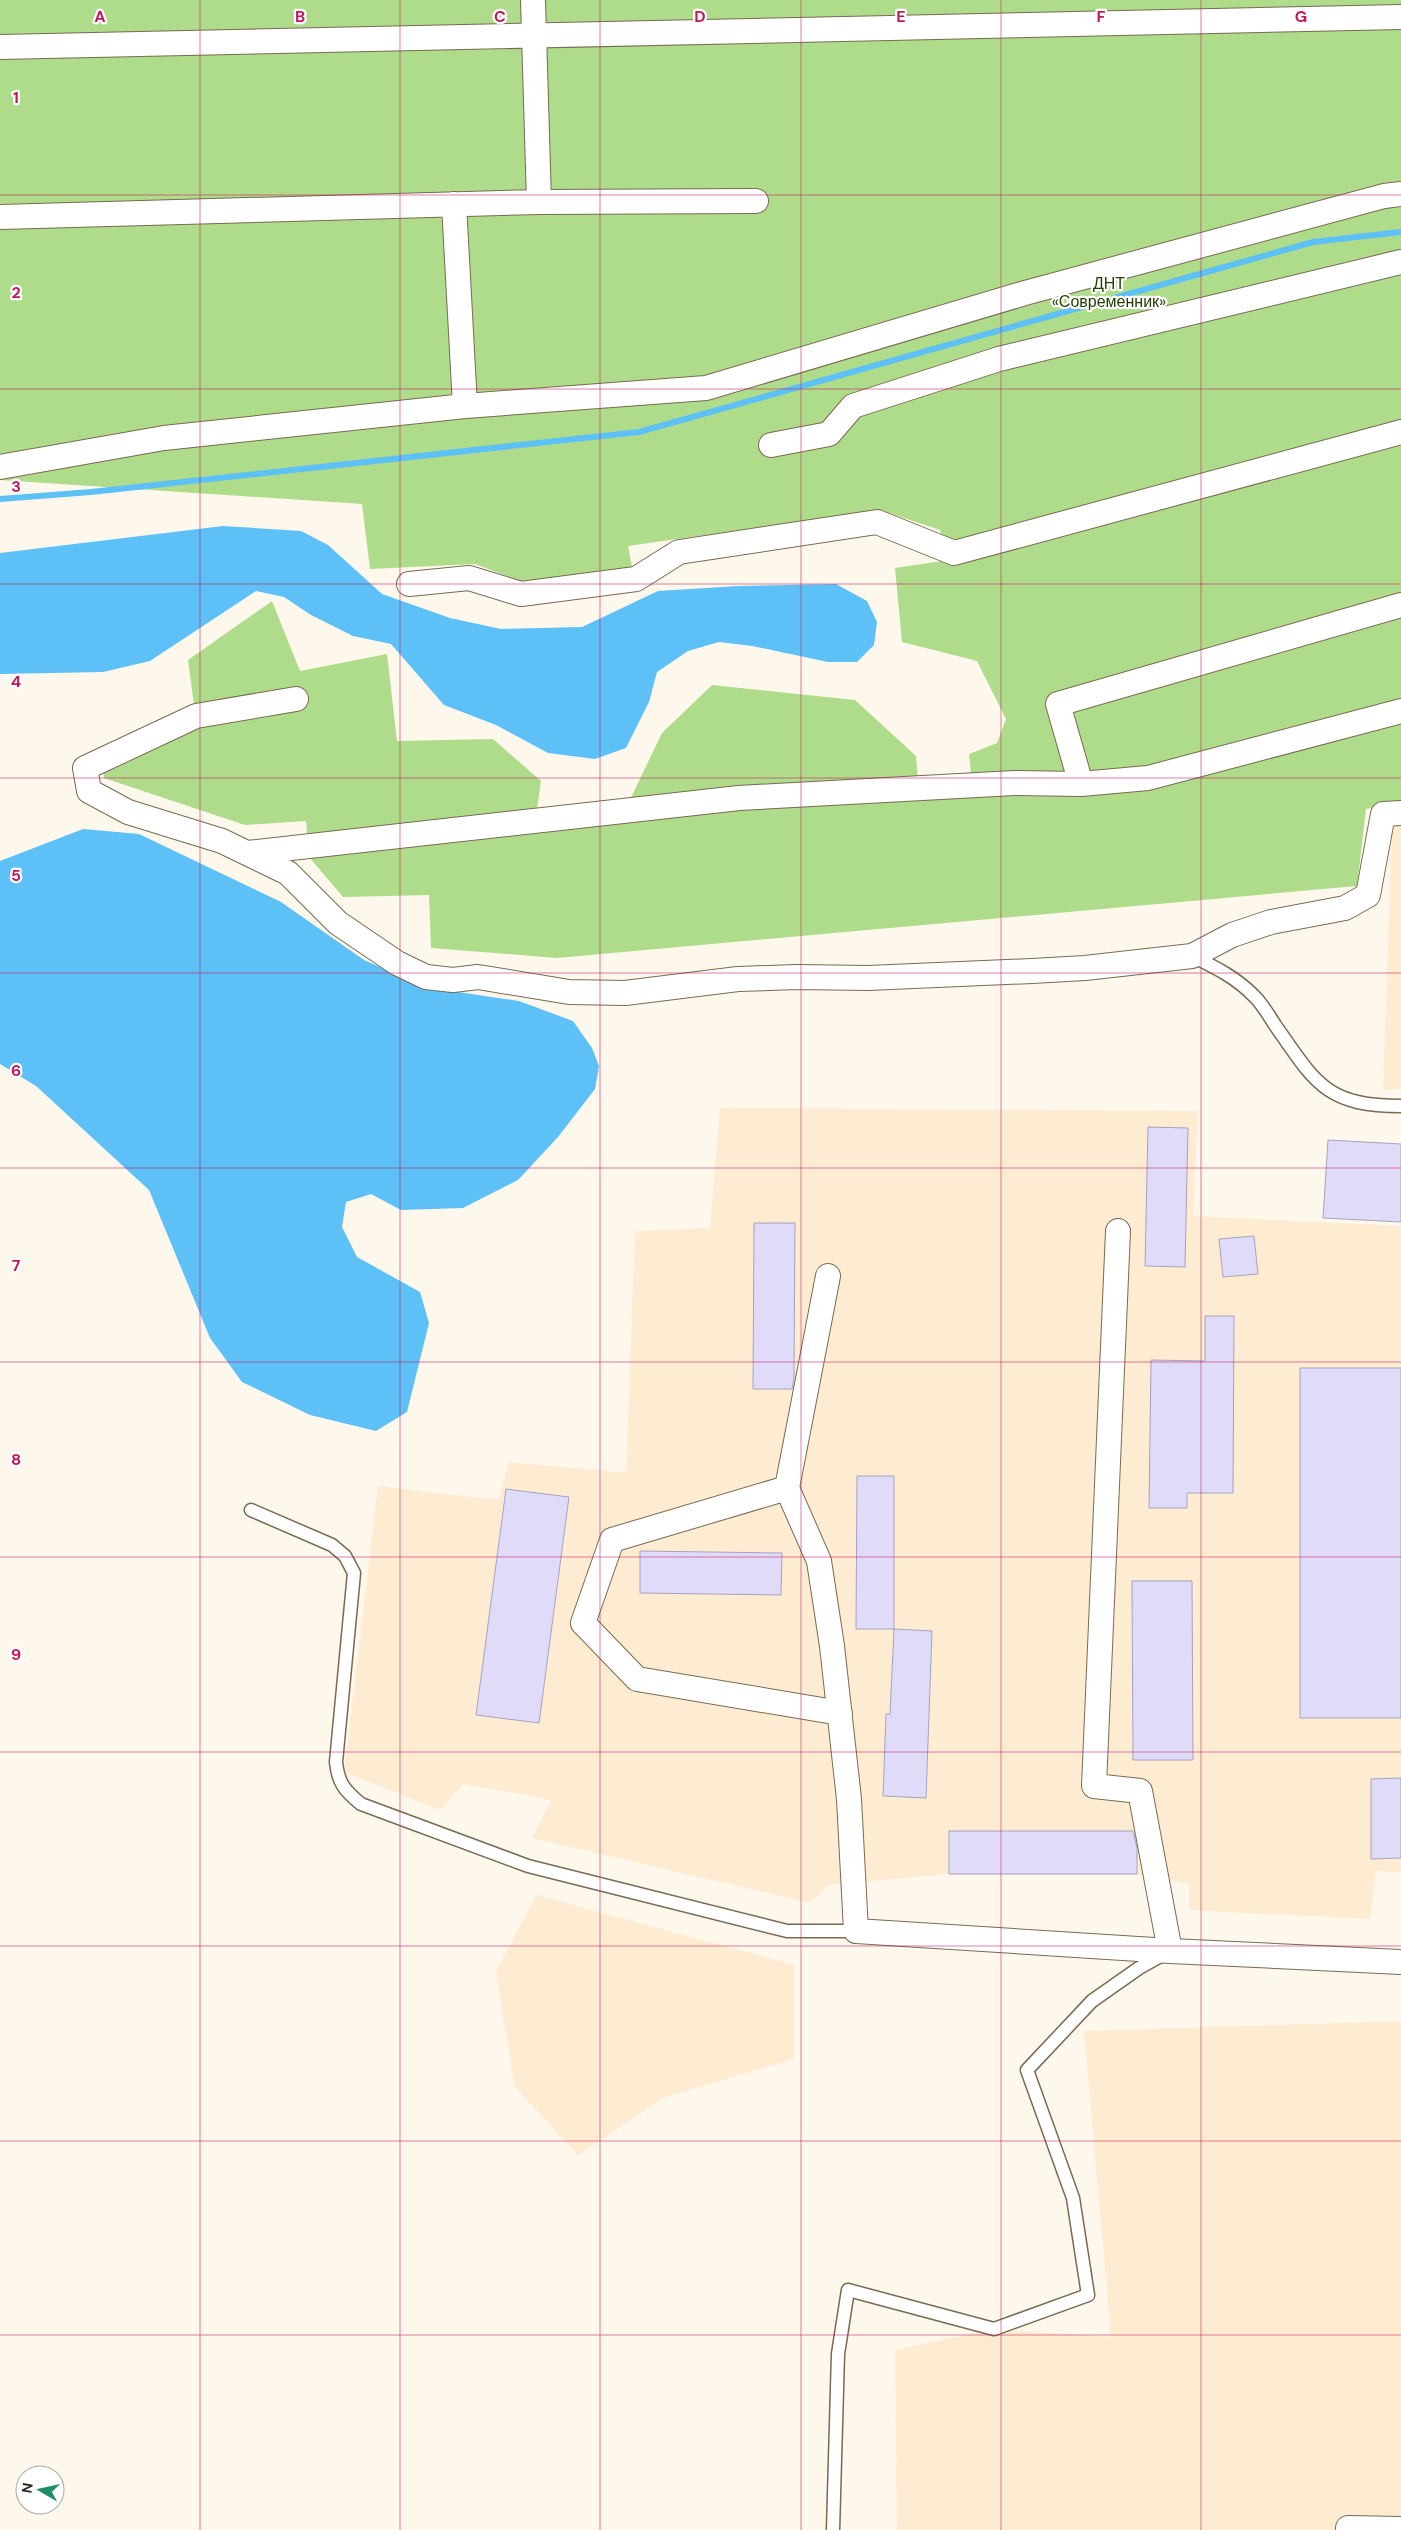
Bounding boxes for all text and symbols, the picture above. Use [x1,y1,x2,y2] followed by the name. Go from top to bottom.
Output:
[94,6,106,27] text: A
[295,6,305,27] text: B
[494,6,506,27] text: C
[694,6,706,27] text: D
[896,6,906,27] text: E
[1097,6,1106,27] text: F
[1295,6,1307,27] text: G
[13,87,19,108] text: 1
[1052,273,1166,312] park label: ДНТ «Современник»
[11,282,21,303] text: 2
[11,476,21,497] text: 3
[11,671,21,692] text: 4
[11,865,21,886] text: 5
[11,1060,21,1081] text: 6
[12,1255,21,1276] text: 7
[11,1449,21,1470] text: 8
[11,1644,21,1665] text: 9
[15,2465,65,2515] north arrow
[17,2482,37,2494] text: N

